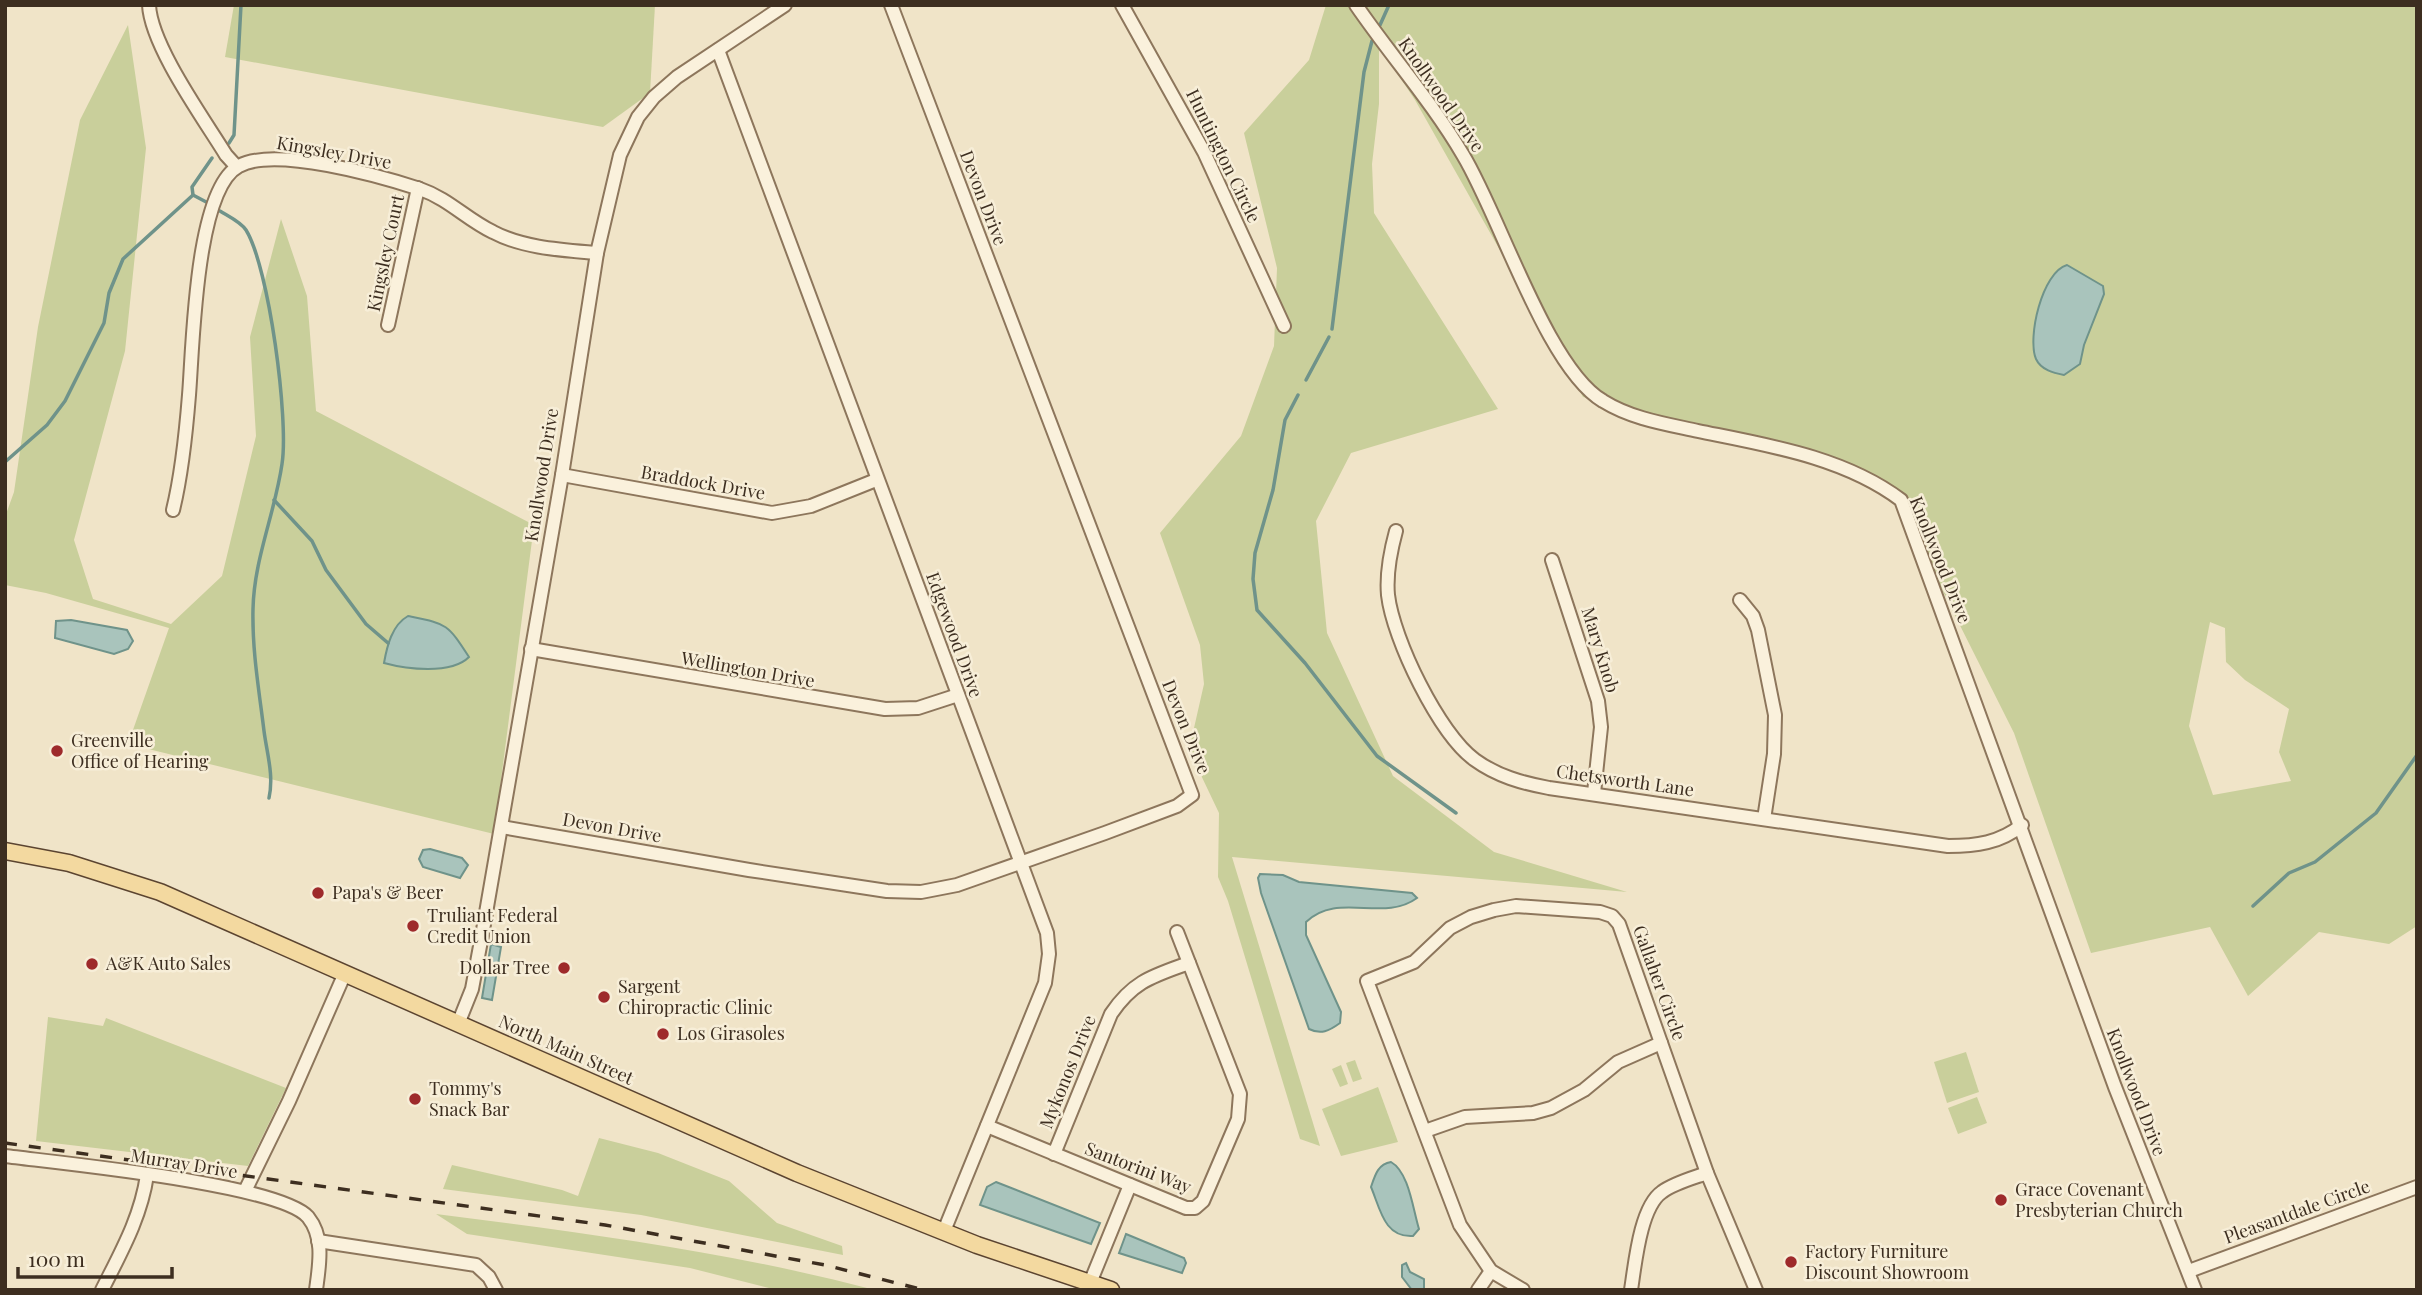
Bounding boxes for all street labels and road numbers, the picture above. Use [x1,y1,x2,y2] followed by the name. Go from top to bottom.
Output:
[1393,32,1490,157] street label: Knollwood Drive
[1181,85,1267,226] street label: Huntington Circle
[275,130,393,174] street label: Kingsley Drive
[955,147,1013,249] street label: Devon Drive
[361,191,409,314] street label: Kingsley Court
[519,406,563,543] street label: Knollwood Drive
[639,459,767,505] street label: Braddock Drive
[1905,493,1977,627] street label: Knollwood Drive
[921,568,989,701] street label: Edgewood Drive
[1577,604,1625,695] street label: Mary Knob
[678,645,817,693] street label: Wellington Drive
[1157,676,1217,777] street label: Devon Drive
[1555,758,1696,802] street label: Chetsworth Lane
[561,807,663,848] street label: Devon Drive
[1628,922,1692,1043] street label: Gallaher Circle
[495,1009,638,1090] street label: North Main Street
[1033,1011,1101,1132] street label: Mykonos Drive
[2102,1024,2172,1159] street label: Knollwood Drive
[1082,1136,1195,1198] street label: Santorini Way
[129,1143,239,1183] street label: Murray Drive
[2220,1174,2373,1249] street label: Pleasantdale Circle

